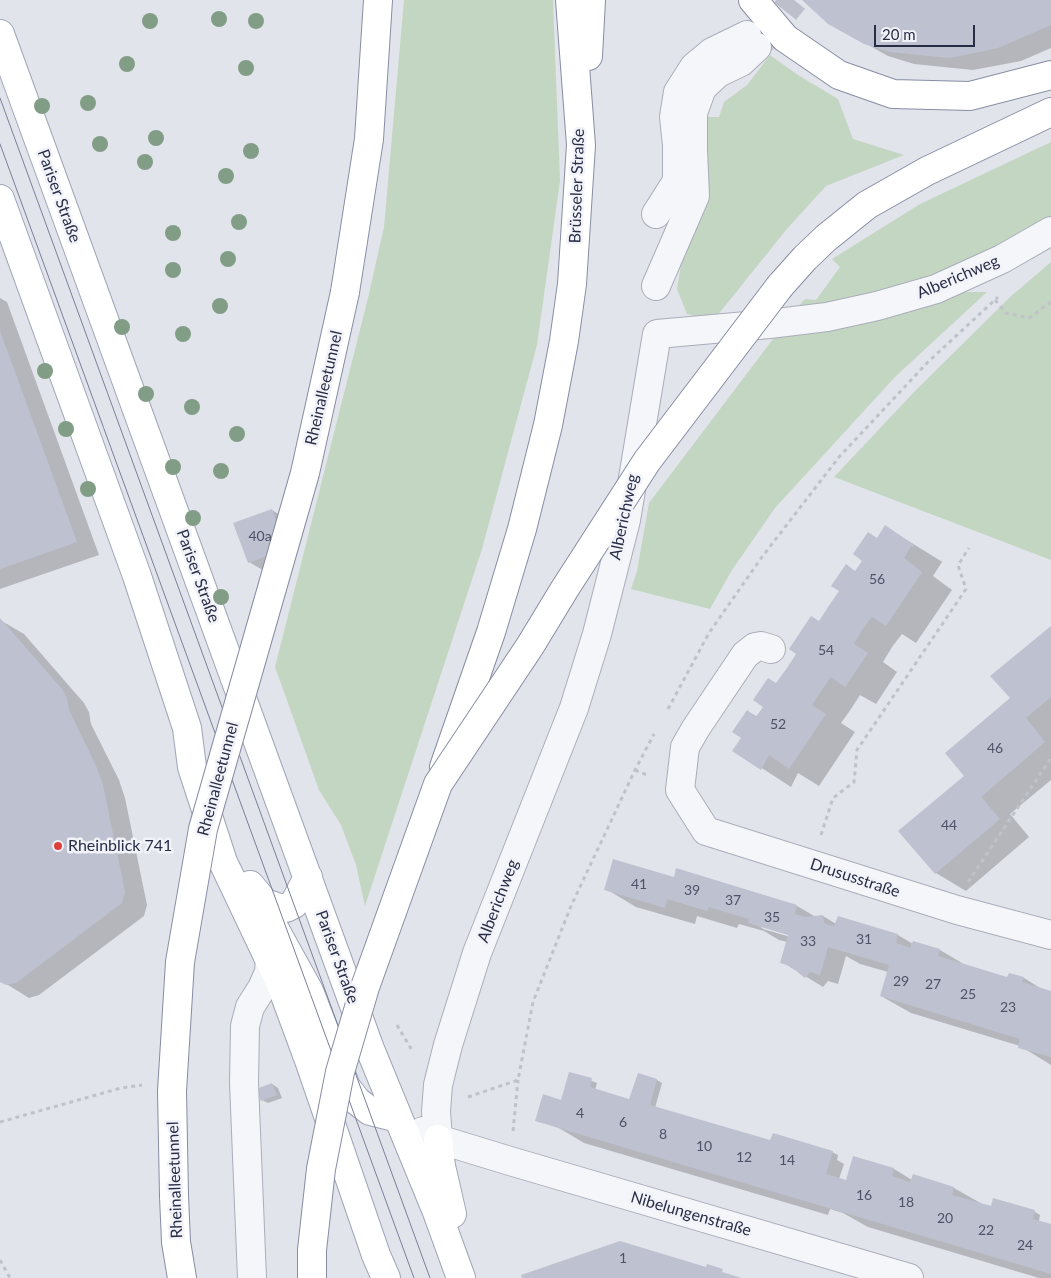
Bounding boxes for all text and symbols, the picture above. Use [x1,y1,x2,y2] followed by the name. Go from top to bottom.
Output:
[876,15,977,47] scale bar
[882,25,916,43] text: 20 m
[565,128,589,244] street label: Brüsseler Straße
[33,147,85,245] street label: Pariser Straße
[914,251,1002,303] street label: Alberichweg
[301,329,347,447] street label: Rheinalleetunnel
[606,472,642,562] street label: Alberichweg
[172,527,224,625] street label: Pariser Straße
[248,528,272,544] house number: 40a
[869,571,885,587] house number: 56
[818,642,834,658] house number: 54
[770,716,786,732] house number: 52
[194,720,242,838] street label: Rheinalleetunnel
[987,740,1003,756] house number: 46
[941,817,957,833] house number: 44
[68,836,172,856] place label: Rheinblick 741
[52,840,64,852] marker: Rheinblick 741
[808,854,902,902] street label: Drususstraße
[473,857,523,945] street label: Alberichweg
[631,876,647,892] house number: 41
[684,882,700,898] house number: 39
[725,892,741,908] house number: 37
[311,908,363,1006] street label: Pariser Straße
[764,909,780,925] house number: 35
[856,931,872,947] house number: 31
[800,933,816,949] house number: 33
[893,973,909,989] house number: 29
[925,976,941,992] house number: 27
[960,986,976,1002] house number: 25
[1000,999,1016,1015] house number: 23
[576,1105,584,1121] house number: 4
[619,1114,627,1130] house number: 6
[163,1121,187,1239] street label: Rheinalleetunnel
[659,1126,667,1142] house number: 8
[696,1138,712,1154] house number: 10
[736,1149,752,1165] house number: 12
[779,1152,795,1168] house number: 14
[856,1187,872,1203] house number: 16
[628,1188,754,1240] street label: Nibelungenstraße
[898,1194,914,1210] house number: 18
[937,1210,953,1226] house number: 20
[978,1222,994,1238] house number: 22
[1017,1237,1033,1253] house number: 24
[619,1250,627,1266] house number: 1

